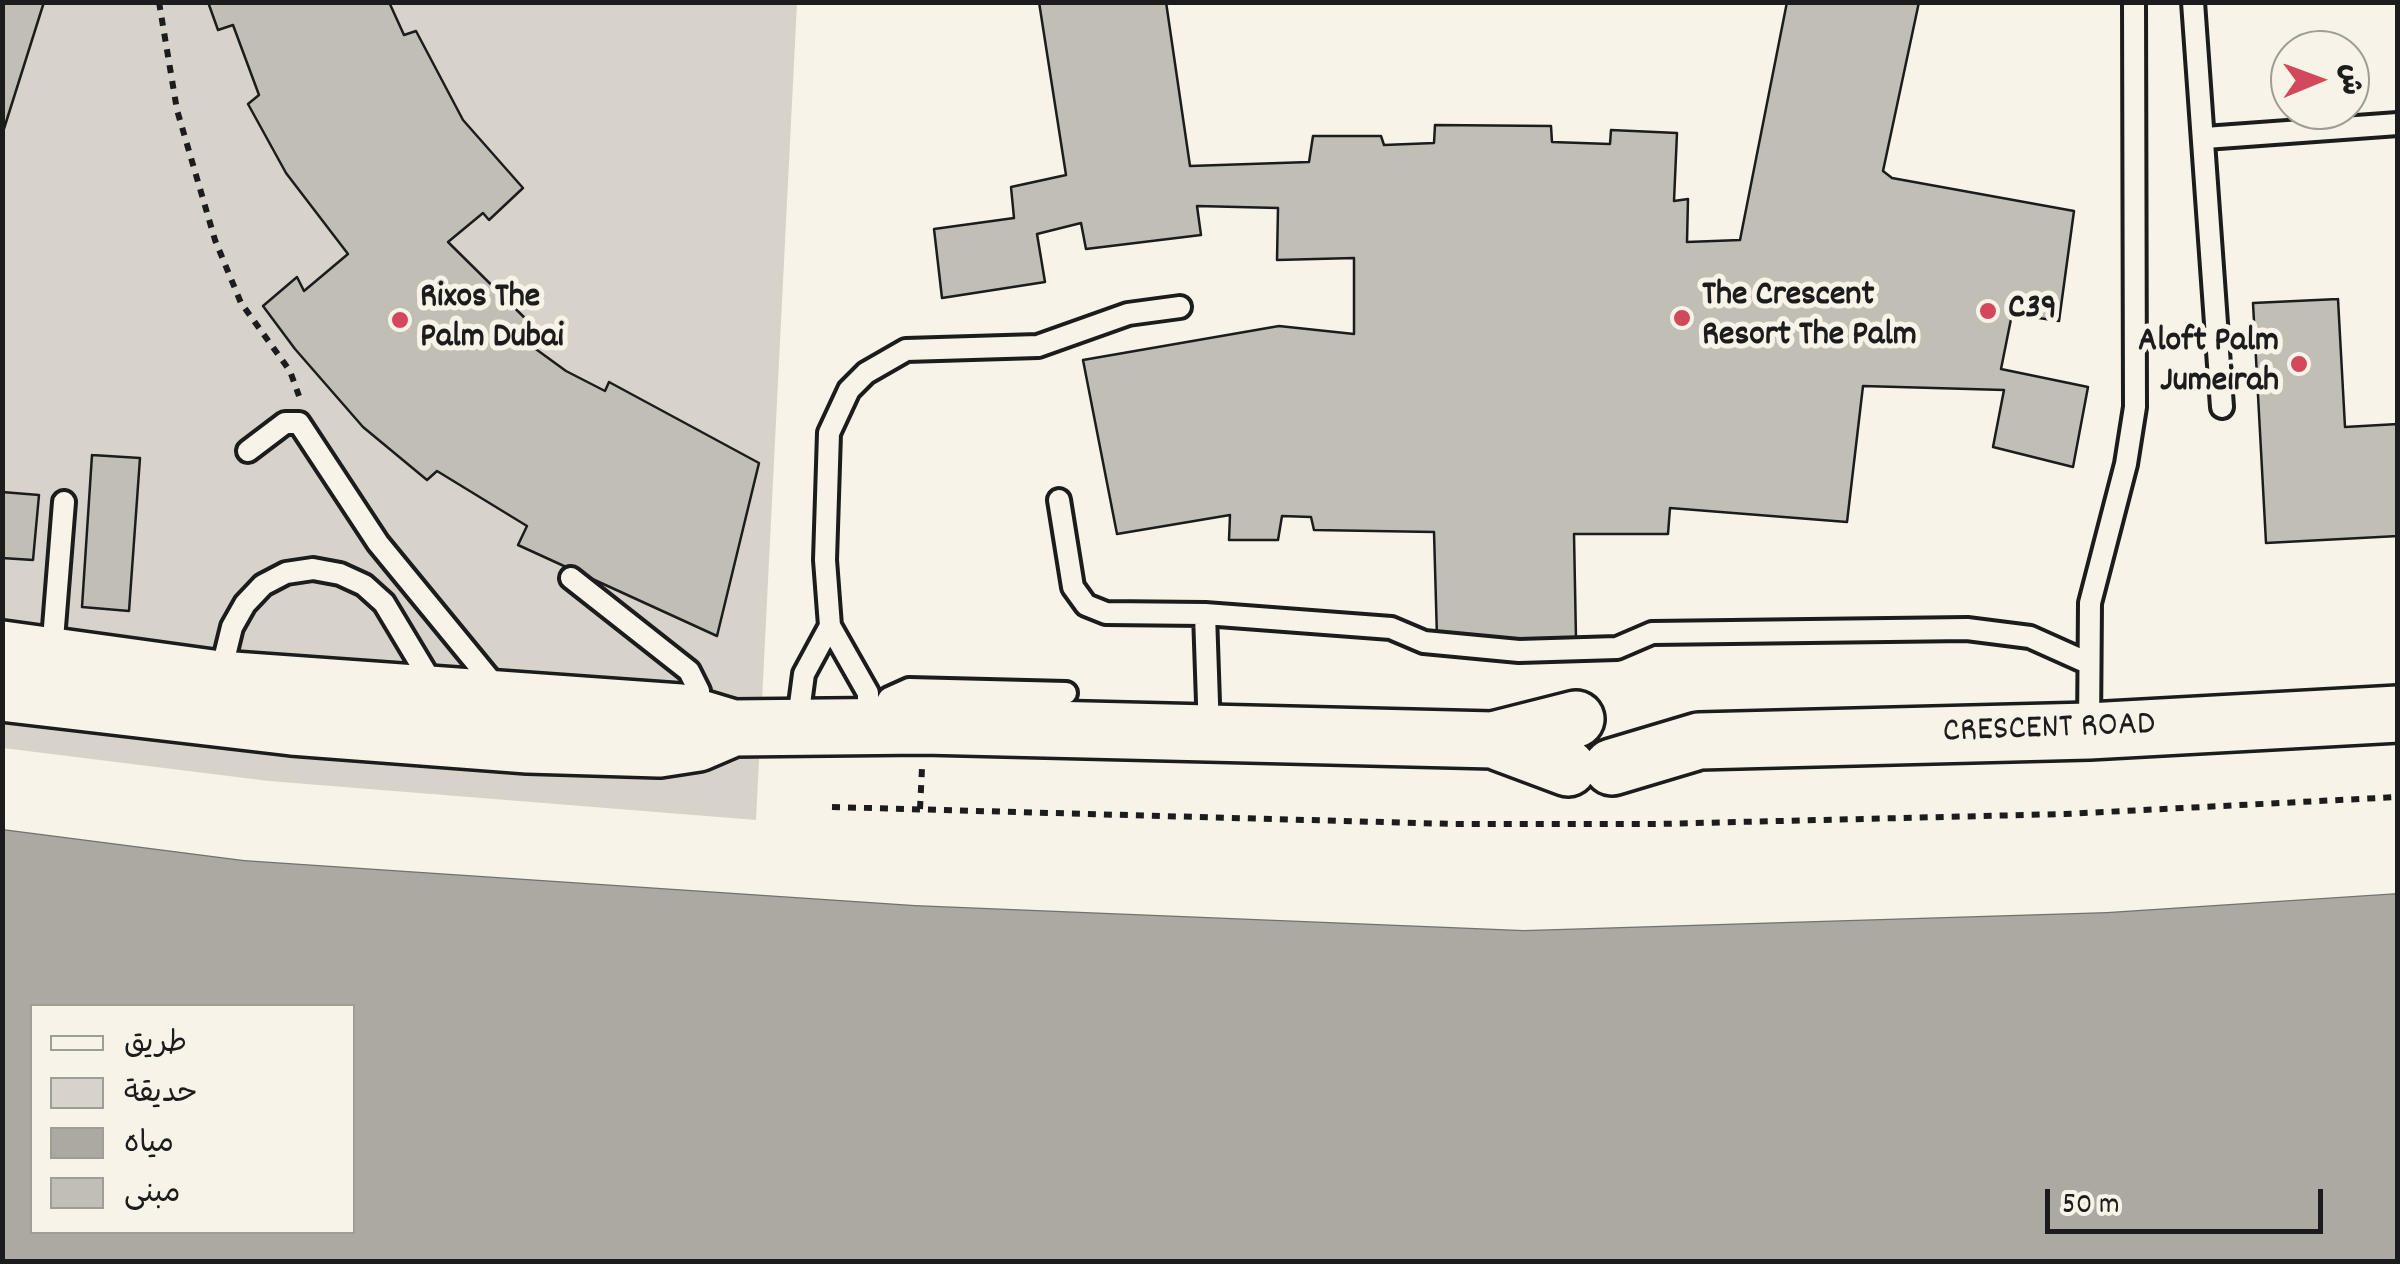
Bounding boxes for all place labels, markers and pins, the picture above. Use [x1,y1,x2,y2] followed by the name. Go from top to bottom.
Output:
[1702,277,1917,359] place label: The Crescent Resort The Palm
[420,279,564,361] place label: Rixos The Palm Dubai
[2008,290,2057,332] place label: C39
[1977,300,1999,322] marker: C39
[1671,307,1693,329] marker: The Crescent Resort The Palm
[389,309,411,331] marker: Rixos The Palm Dubai
[2138,323,2279,405] place label: Aloft Palm Jumeirah
[2288,353,2310,375] marker: Aloft Palm Jumeirah

